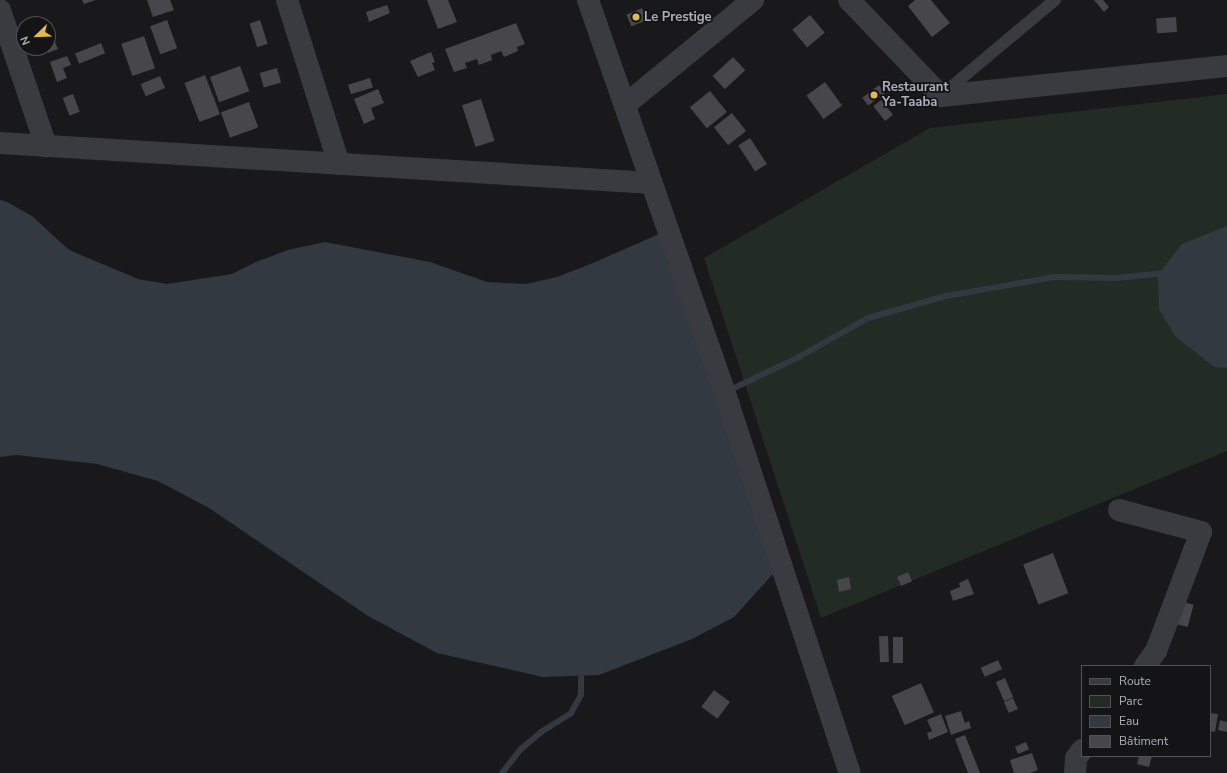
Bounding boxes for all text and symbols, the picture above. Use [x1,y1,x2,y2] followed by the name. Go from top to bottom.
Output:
[644,9,712,25] place label: Le Prestige
[631,12,641,22] marker: Le Prestige
[16,16,56,56] north arrow
[17,34,34,47] text: N
[882,80,948,111] place label: Restaurant Ya-Taaba
[869,90,879,100] marker: Restaurant Ya-Taaba
[1081,665,1211,757] legend
[1119,673,1151,689] text: Route
[1119,693,1142,709] text: Parc
[1119,713,1139,729] text: Eau
[1119,733,1168,749] text: Bâtiment

